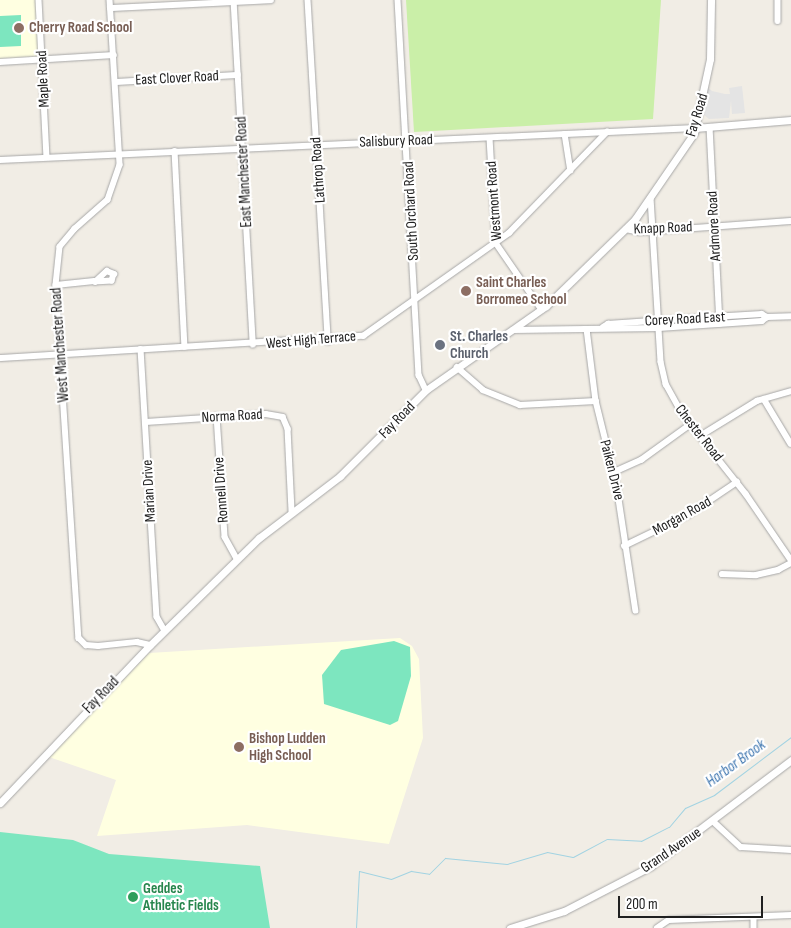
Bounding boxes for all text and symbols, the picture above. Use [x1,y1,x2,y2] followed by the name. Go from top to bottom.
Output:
[29,19,132,37] place label: Cherry Road School
[13,22,25,34] marker: Cherry Road School
[33,50,53,108] street label: Maple Road
[135,67,219,89] street label: East Clover Road
[682,91,712,139] street label: Fay Road
[232,116,256,228] street label: East Manchester Road
[359,131,433,151] street label: Salisbury Road
[307,136,329,204] street label: Lathrop Road
[399,161,423,261] street label: South Orchard Road
[482,161,506,241] street label: Westmont Road
[703,190,725,262] street label: Ardmore Road
[633,218,693,238] street label: Knapp Road
[476,273,566,308] place label: Saint Charles Borromeo School
[460,285,472,297] marker: Saint Charles Borromeo School
[47,287,73,403] street label: West Manchester Road
[644,308,726,330] street label: Corey Road East
[265,327,357,353] street label: West High Terrace
[450,327,508,362] place label: St. Charles Church
[434,339,446,351] marker: St. Charles Church
[375,398,419,442] street label: Fay Road
[671,401,727,465] street label: Chester Road
[201,405,263,427] street label: Norma Road
[596,438,628,502] street label: Paiken Drive
[210,456,232,524] street label: Ronnell Drive
[138,459,160,523] street label: Marian Drive
[649,493,715,539] street label: Morgan Road
[79,673,123,717] street label: Fay Road
[249,729,326,764] place label: Bishop Ludden High School
[702,736,770,792] water label: Harbor Brook
[233,741,245,753] marker: Bishop Ludden High School
[637,823,705,877] street label: Grand Avenue
[143,879,219,914] place label: Geddes Athletic Fields
[621,886,766,918] scale bar
[127,891,139,903] marker: Geddes Athletic Fields
[626,895,658,914] text: 200 m

